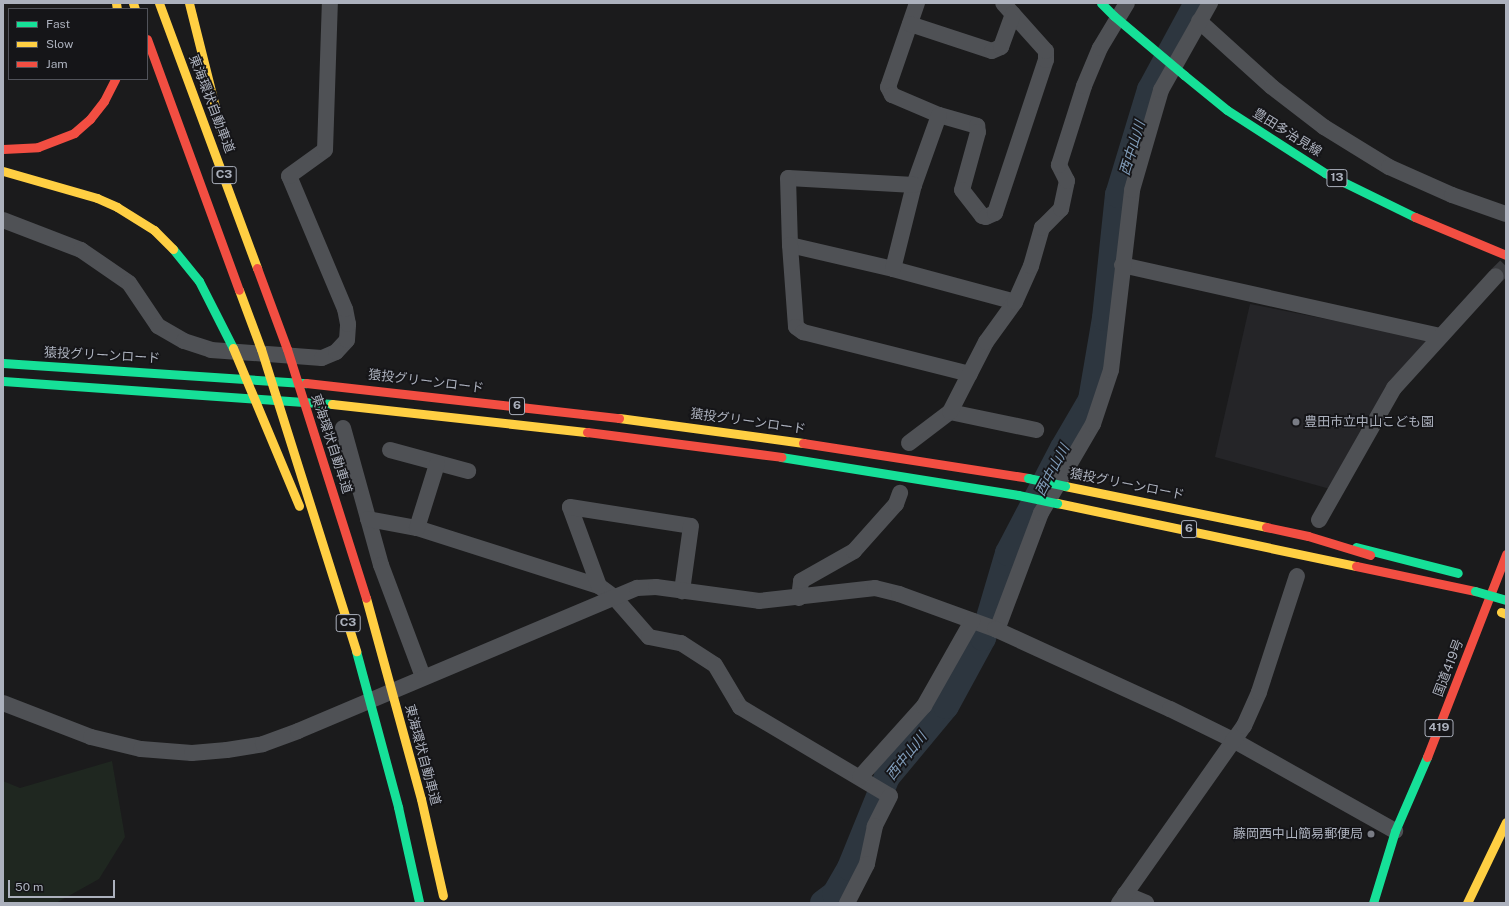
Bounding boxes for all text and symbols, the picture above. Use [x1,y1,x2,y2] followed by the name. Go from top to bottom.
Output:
[8,8,148,80] legend
[46,17,70,31] text: Fast
[46,37,73,51] text: Slow
[185,53,237,155] street label: 東海環状自動車道
[46,57,68,71] text: Jam
[1250,106,1324,160] street label: 豊田多治見線
[1116,119,1148,177] water label: 西中山川
[211,165,237,185] road number: C3
[1326,168,1348,188] road number: 13
[43,345,161,367] street label: 猿投グリーンロード
[367,367,485,397] street label: 猿投グリーンロード
[308,392,354,496] street label: 東海環状自動車道
[509,396,525,416] road number: 6
[689,406,807,438] street label: 猿投グリーンロード
[1304,414,1434,430] place label: 豊田市立中山こども園
[1291,417,1301,427] marker: 豊田市立中山こども園
[1031,441,1073,499] water label: 西中山川
[1068,466,1186,504] street label: 猿投グリーンロード
[1181,519,1197,539] road number: 6
[335,613,361,633] road number: C3
[1431,637,1467,699] street label: 国道419号
[401,703,443,807] street label: 東海環状自動車道
[1424,718,1454,738] road number: 419
[882,729,930,783] water label: 西中山川
[1233,826,1363,842] place label: 藤岡西中山簡易郵便局
[1366,829,1376,839] marker: 藤岡西中山簡易郵便局
[10,872,117,898] scale bar
[15,880,43,894] text: 50 m

